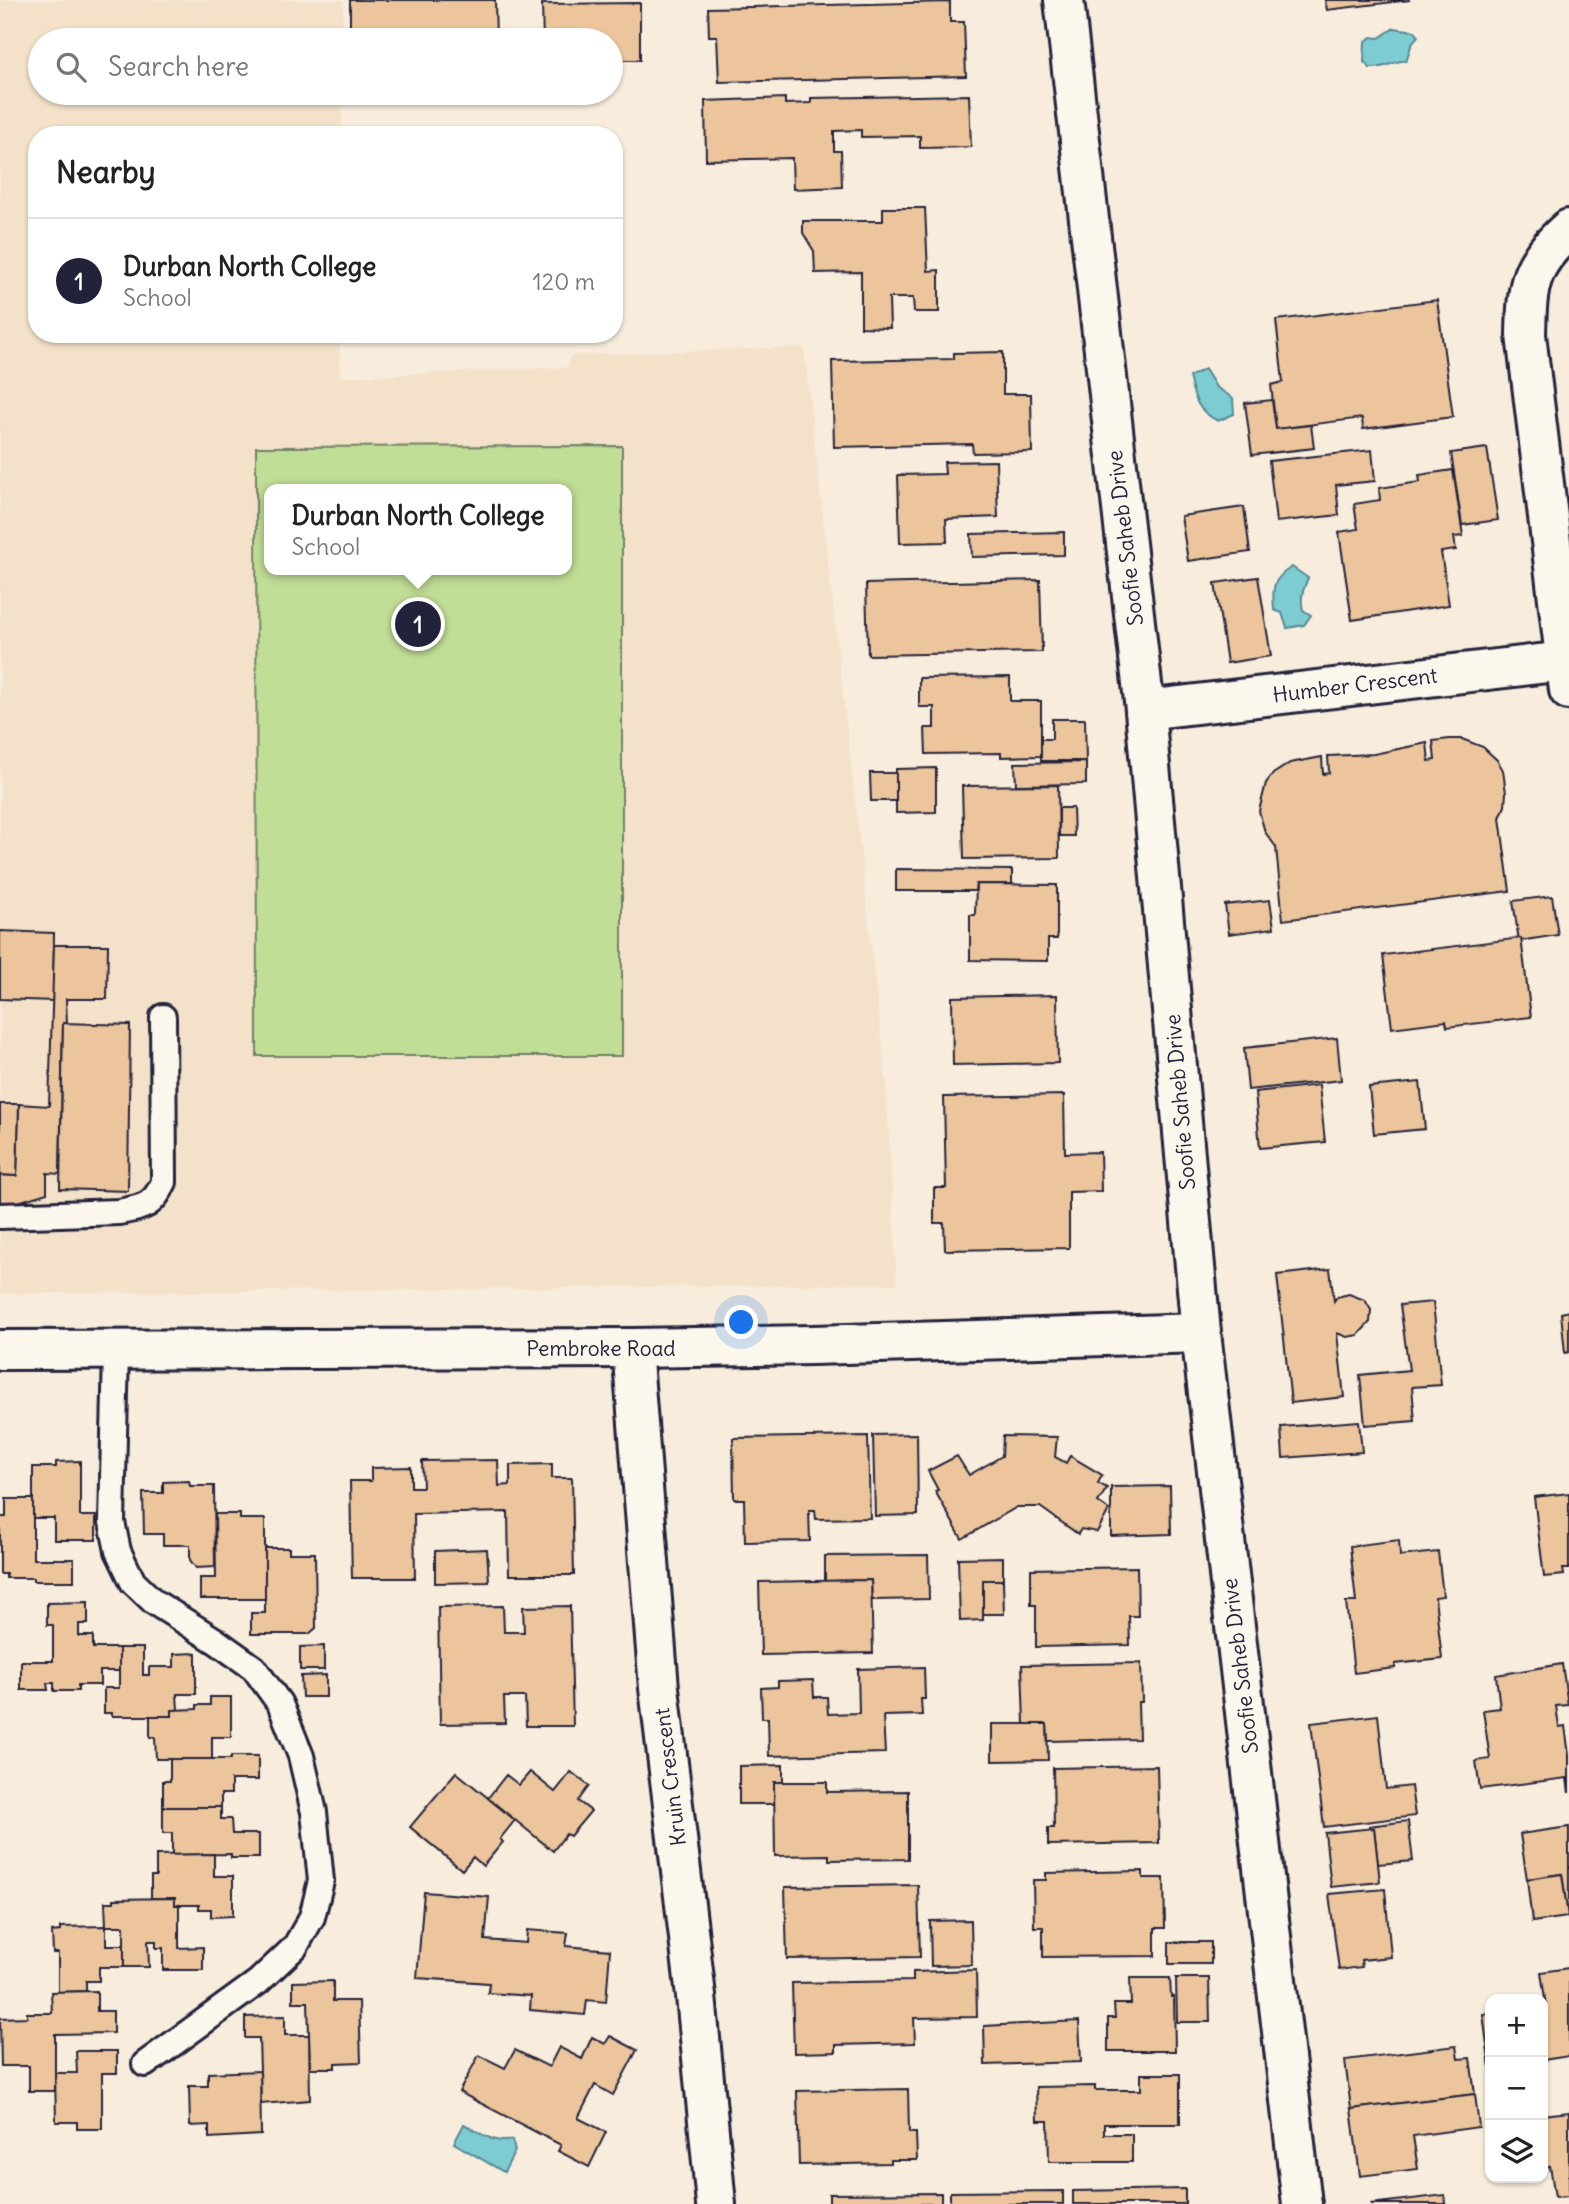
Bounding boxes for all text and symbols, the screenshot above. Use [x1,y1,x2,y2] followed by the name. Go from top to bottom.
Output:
[28,28,623,105] search box
[52,48,90,86] icon: search
[108,50,249,83] text: Search here
[56,153,156,191] text: Nearby
[123,250,376,283] text: Durban North College
[74,267,84,296] text: 1
[532,267,595,296] text: 120 m
[123,283,192,312] text: School
[1101,449,1149,627] street label: Soofie Saheb Drive
[264,484,572,575] popup
[291,499,545,532] text: Durban North College
[291,532,360,561] text: School
[395,598,441,650] pin: 1
[1271,662,1439,708] street label: Humber Crescent
[1159,1013,1201,1191] street label: Soofie Saheb Drive
[724,1305,758,1339] your location
[526,1335,676,1362] street label: Pembroke Road
[1216,1577,1264,1755] street label: Soofie Saheb Drive
[648,1706,692,1848] street label: Kruin Crescent
[1485,1994,1548,2183] map controls
[1485,1994,1548,2057] button: +
[1485,2057,1548,2120] button: −
[1485,2120,1548,2183] button: layers

